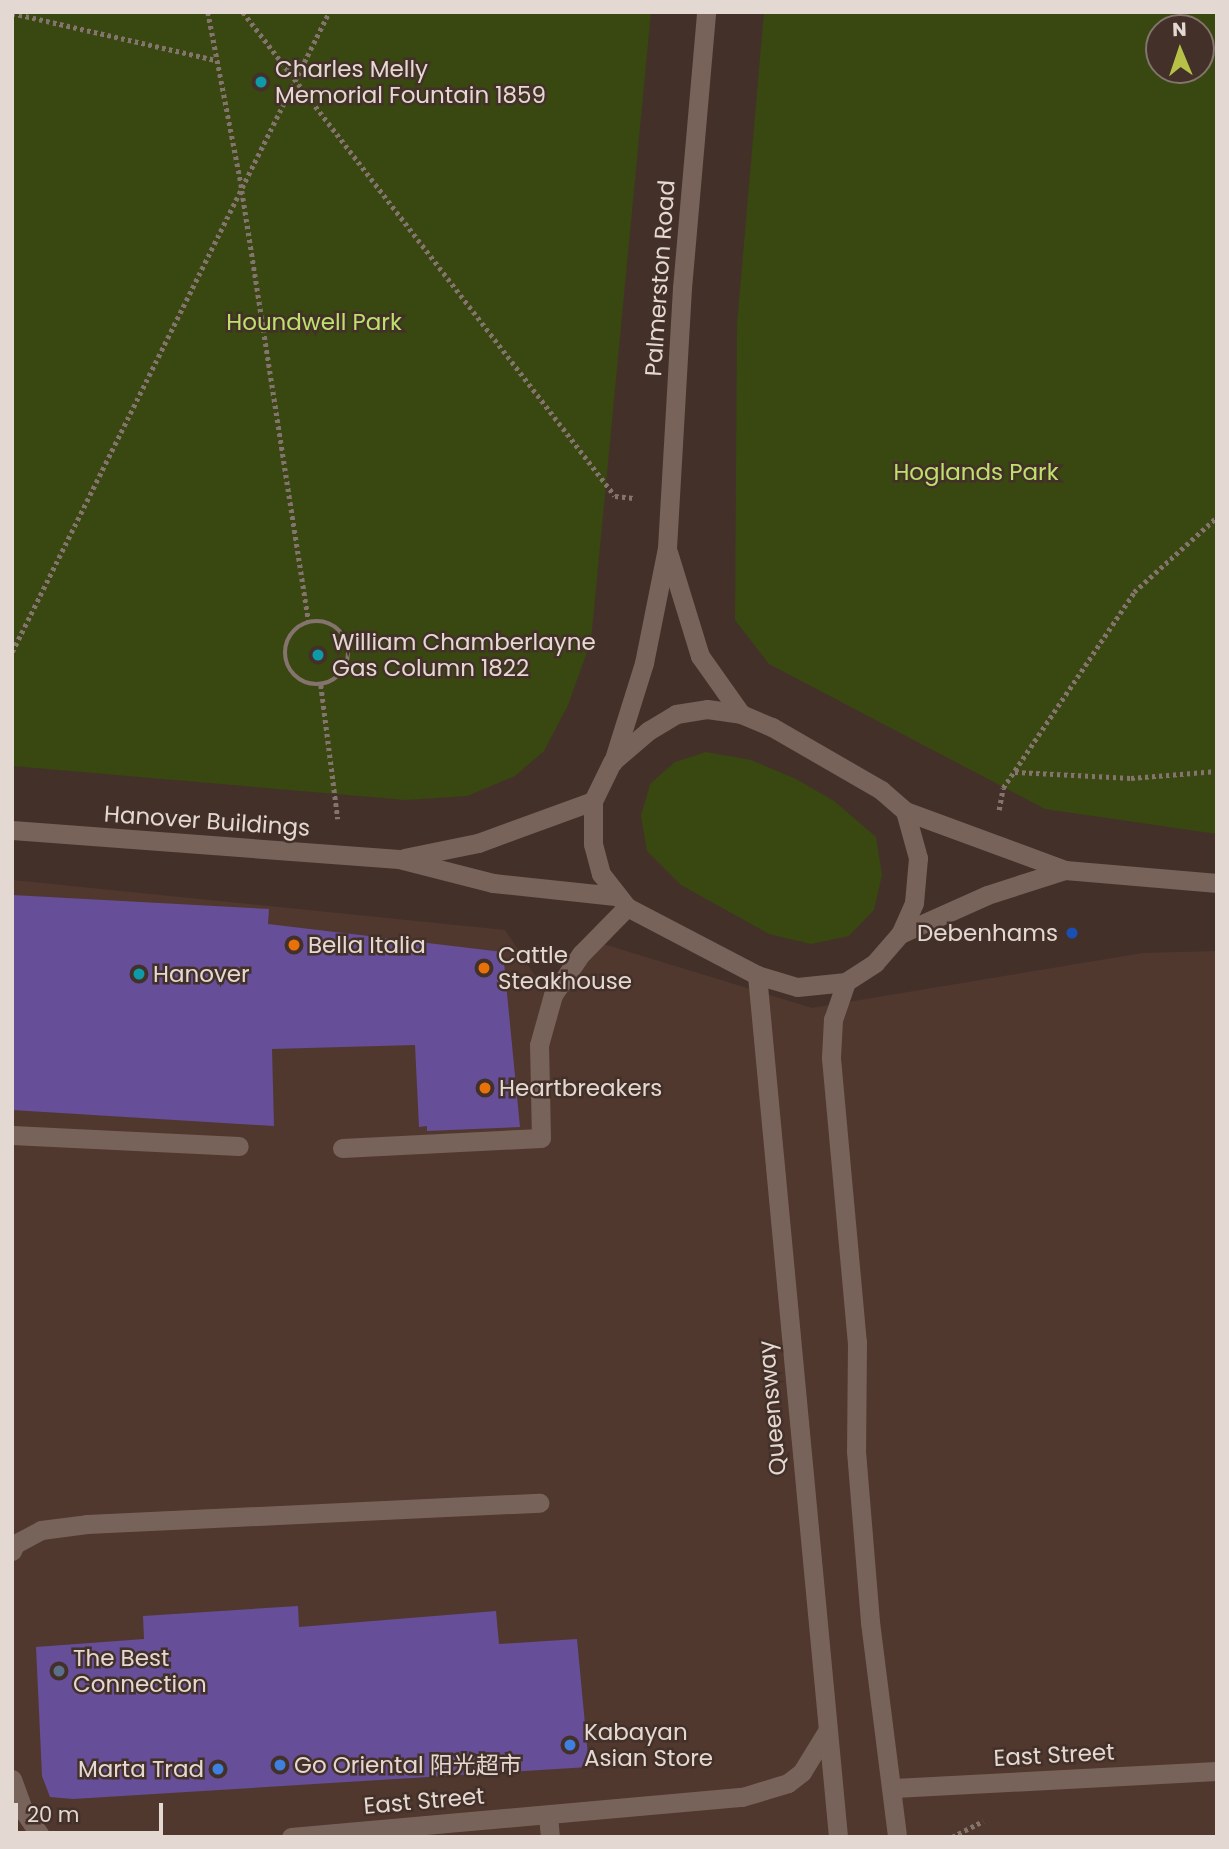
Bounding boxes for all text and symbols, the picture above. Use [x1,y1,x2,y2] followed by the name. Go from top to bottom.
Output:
[1145,14,1215,84] north arrow
[1172,16,1187,43] text: N
[275,55,546,109] place label: Charles Melly Memorial Fountain 1859
[253,74,269,90] marker: Charles Melly Memorial Fountain 1859
[639,179,681,377] street label: Palmerston Road
[226,308,402,336] park label: Houndwell Park
[893,458,1059,486] park label: Hoglands Park
[332,628,596,682] place label: William Chamberlayne Gas Column 1822
[310,647,326,663] marker: William Chamberlayne Gas Column 1822
[103,800,311,842] street label: Hanover Buildings
[917,919,1058,947] place label: Debenhams
[1064,925,1080,941] marker: Debenhams
[308,931,426,959] place label: Bella Italia
[286,937,302,953] marker: Bella Italia
[498,941,632,995] place label: Cattle Steakhouse
[153,960,250,988] place label: Hanover
[476,960,492,976] marker: Cattle Steakhouse
[131,966,147,982] marker: Hanover
[499,1074,662,1102] place label: Heartbreakers
[477,1080,493,1096] marker: Heartbreakers
[752,1339,792,1477] street label: Queensway
[73,1644,207,1698] place label: The Best Connection
[51,1663,67,1679] marker: The Best Connection
[584,1718,713,1772] place label: Kabayan Asian Store
[562,1737,578,1753] marker: Kabayan Asian Store
[993,1738,1115,1772] street label: East Street
[294,1751,522,1779] place label: Go Oriental 阳光超市
[78,1755,204,1783] place label: Marta Trad
[272,1757,288,1773] marker: Go Oriental 阳光超市
[210,1761,226,1777] marker: Marta Trad
[362,1782,486,1820] street label: East Street
[18,1790,166,1834] scale bar
[27,1800,80,1829] text: 20 m

